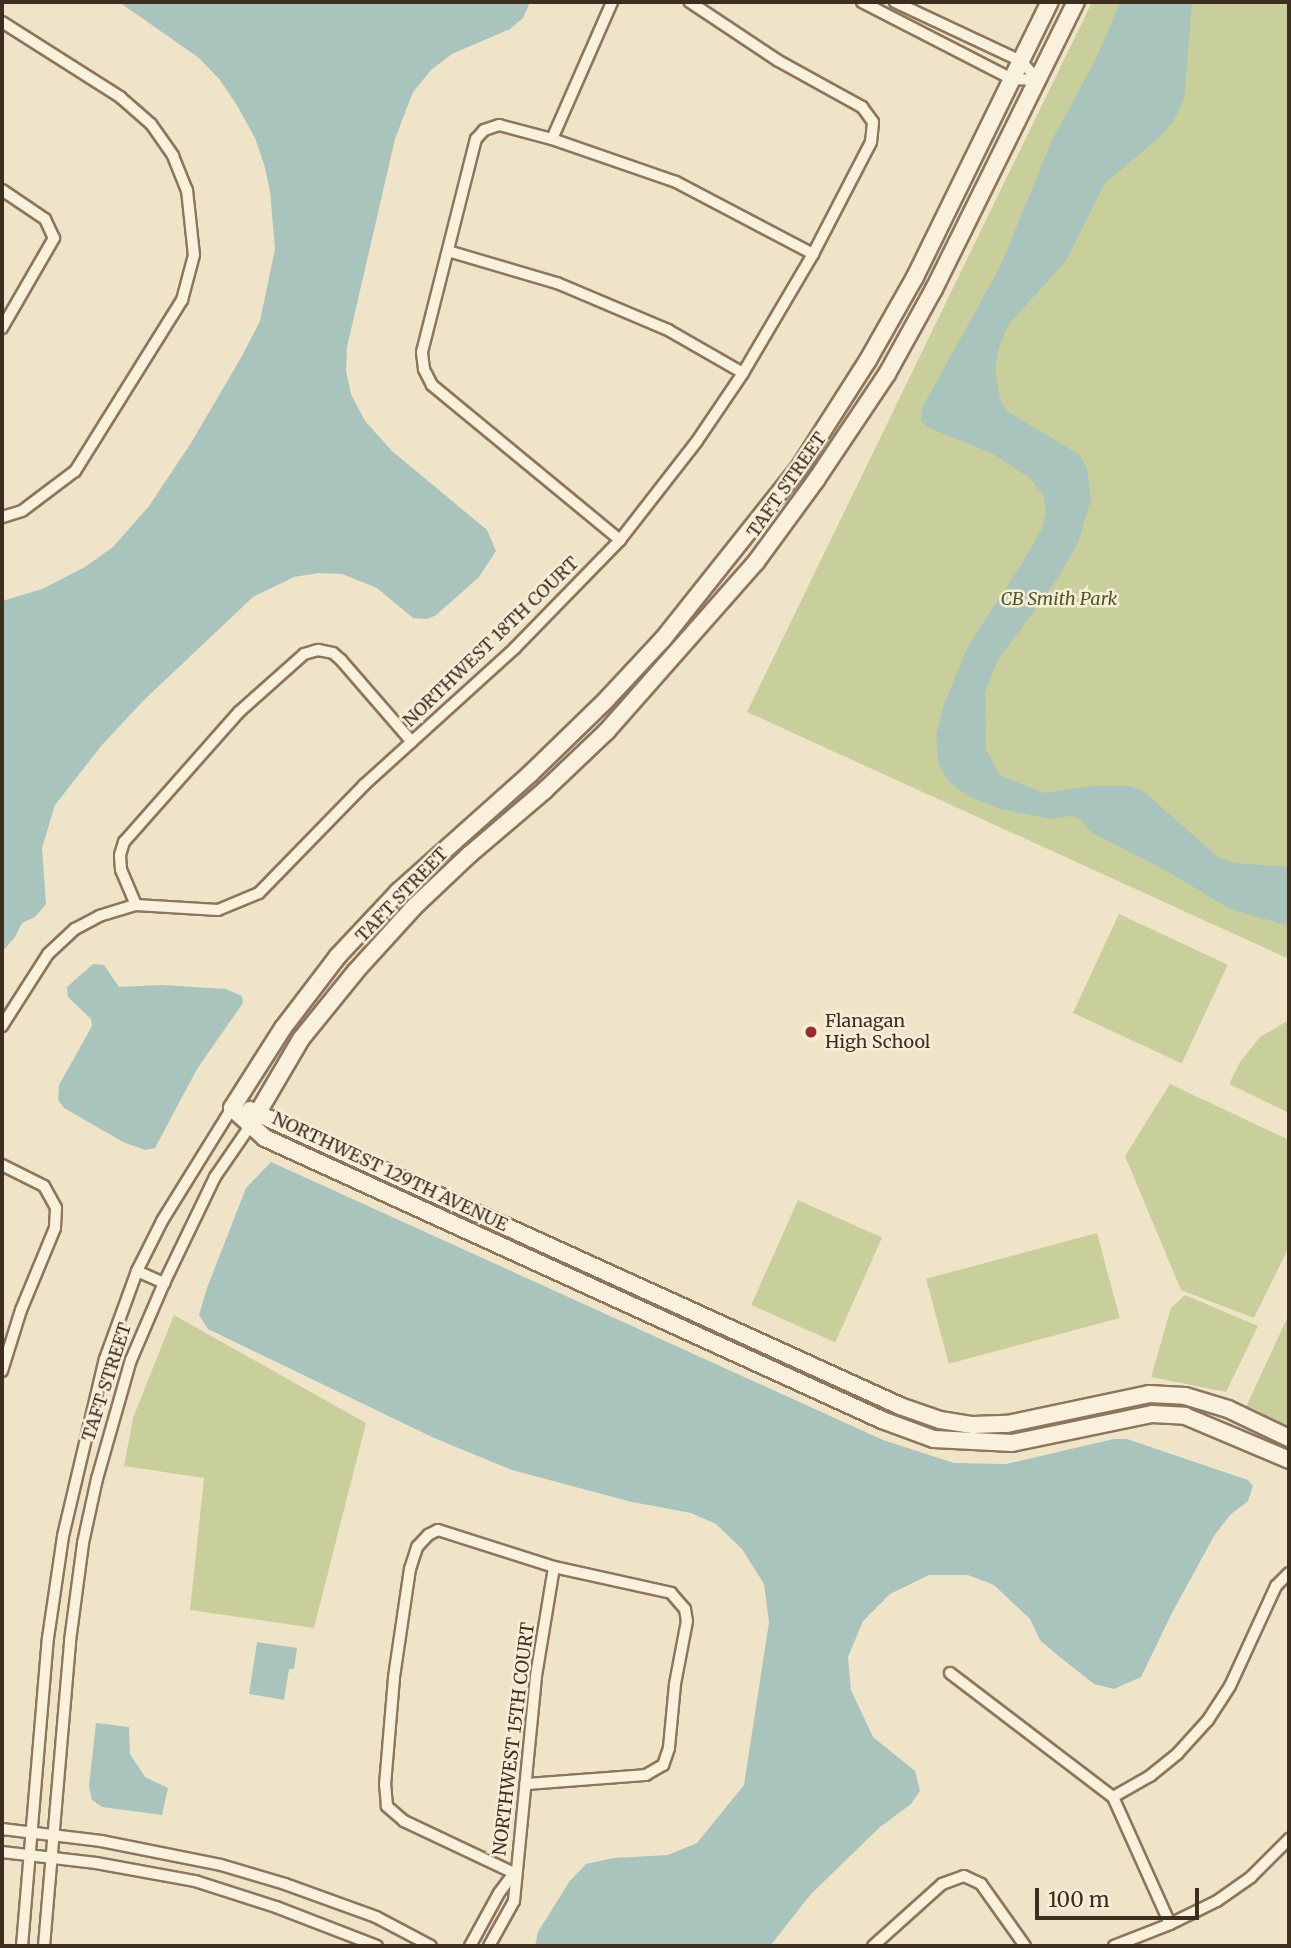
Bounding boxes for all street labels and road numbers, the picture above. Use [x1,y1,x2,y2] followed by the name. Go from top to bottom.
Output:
[743,428,831,542] street label: TAFT STREET
[399,552,583,732] street label: NORTHWEST 18TH COURT
[351,843,453,947] street label: TAFT STREET
[269,1108,511,1236] street label: NORTHWEST 129TH AVENUE
[78,1320,136,1444] street label: TAFT STREET
[489,1621,539,1857] street label: NORTHWEST 15TH COURT

